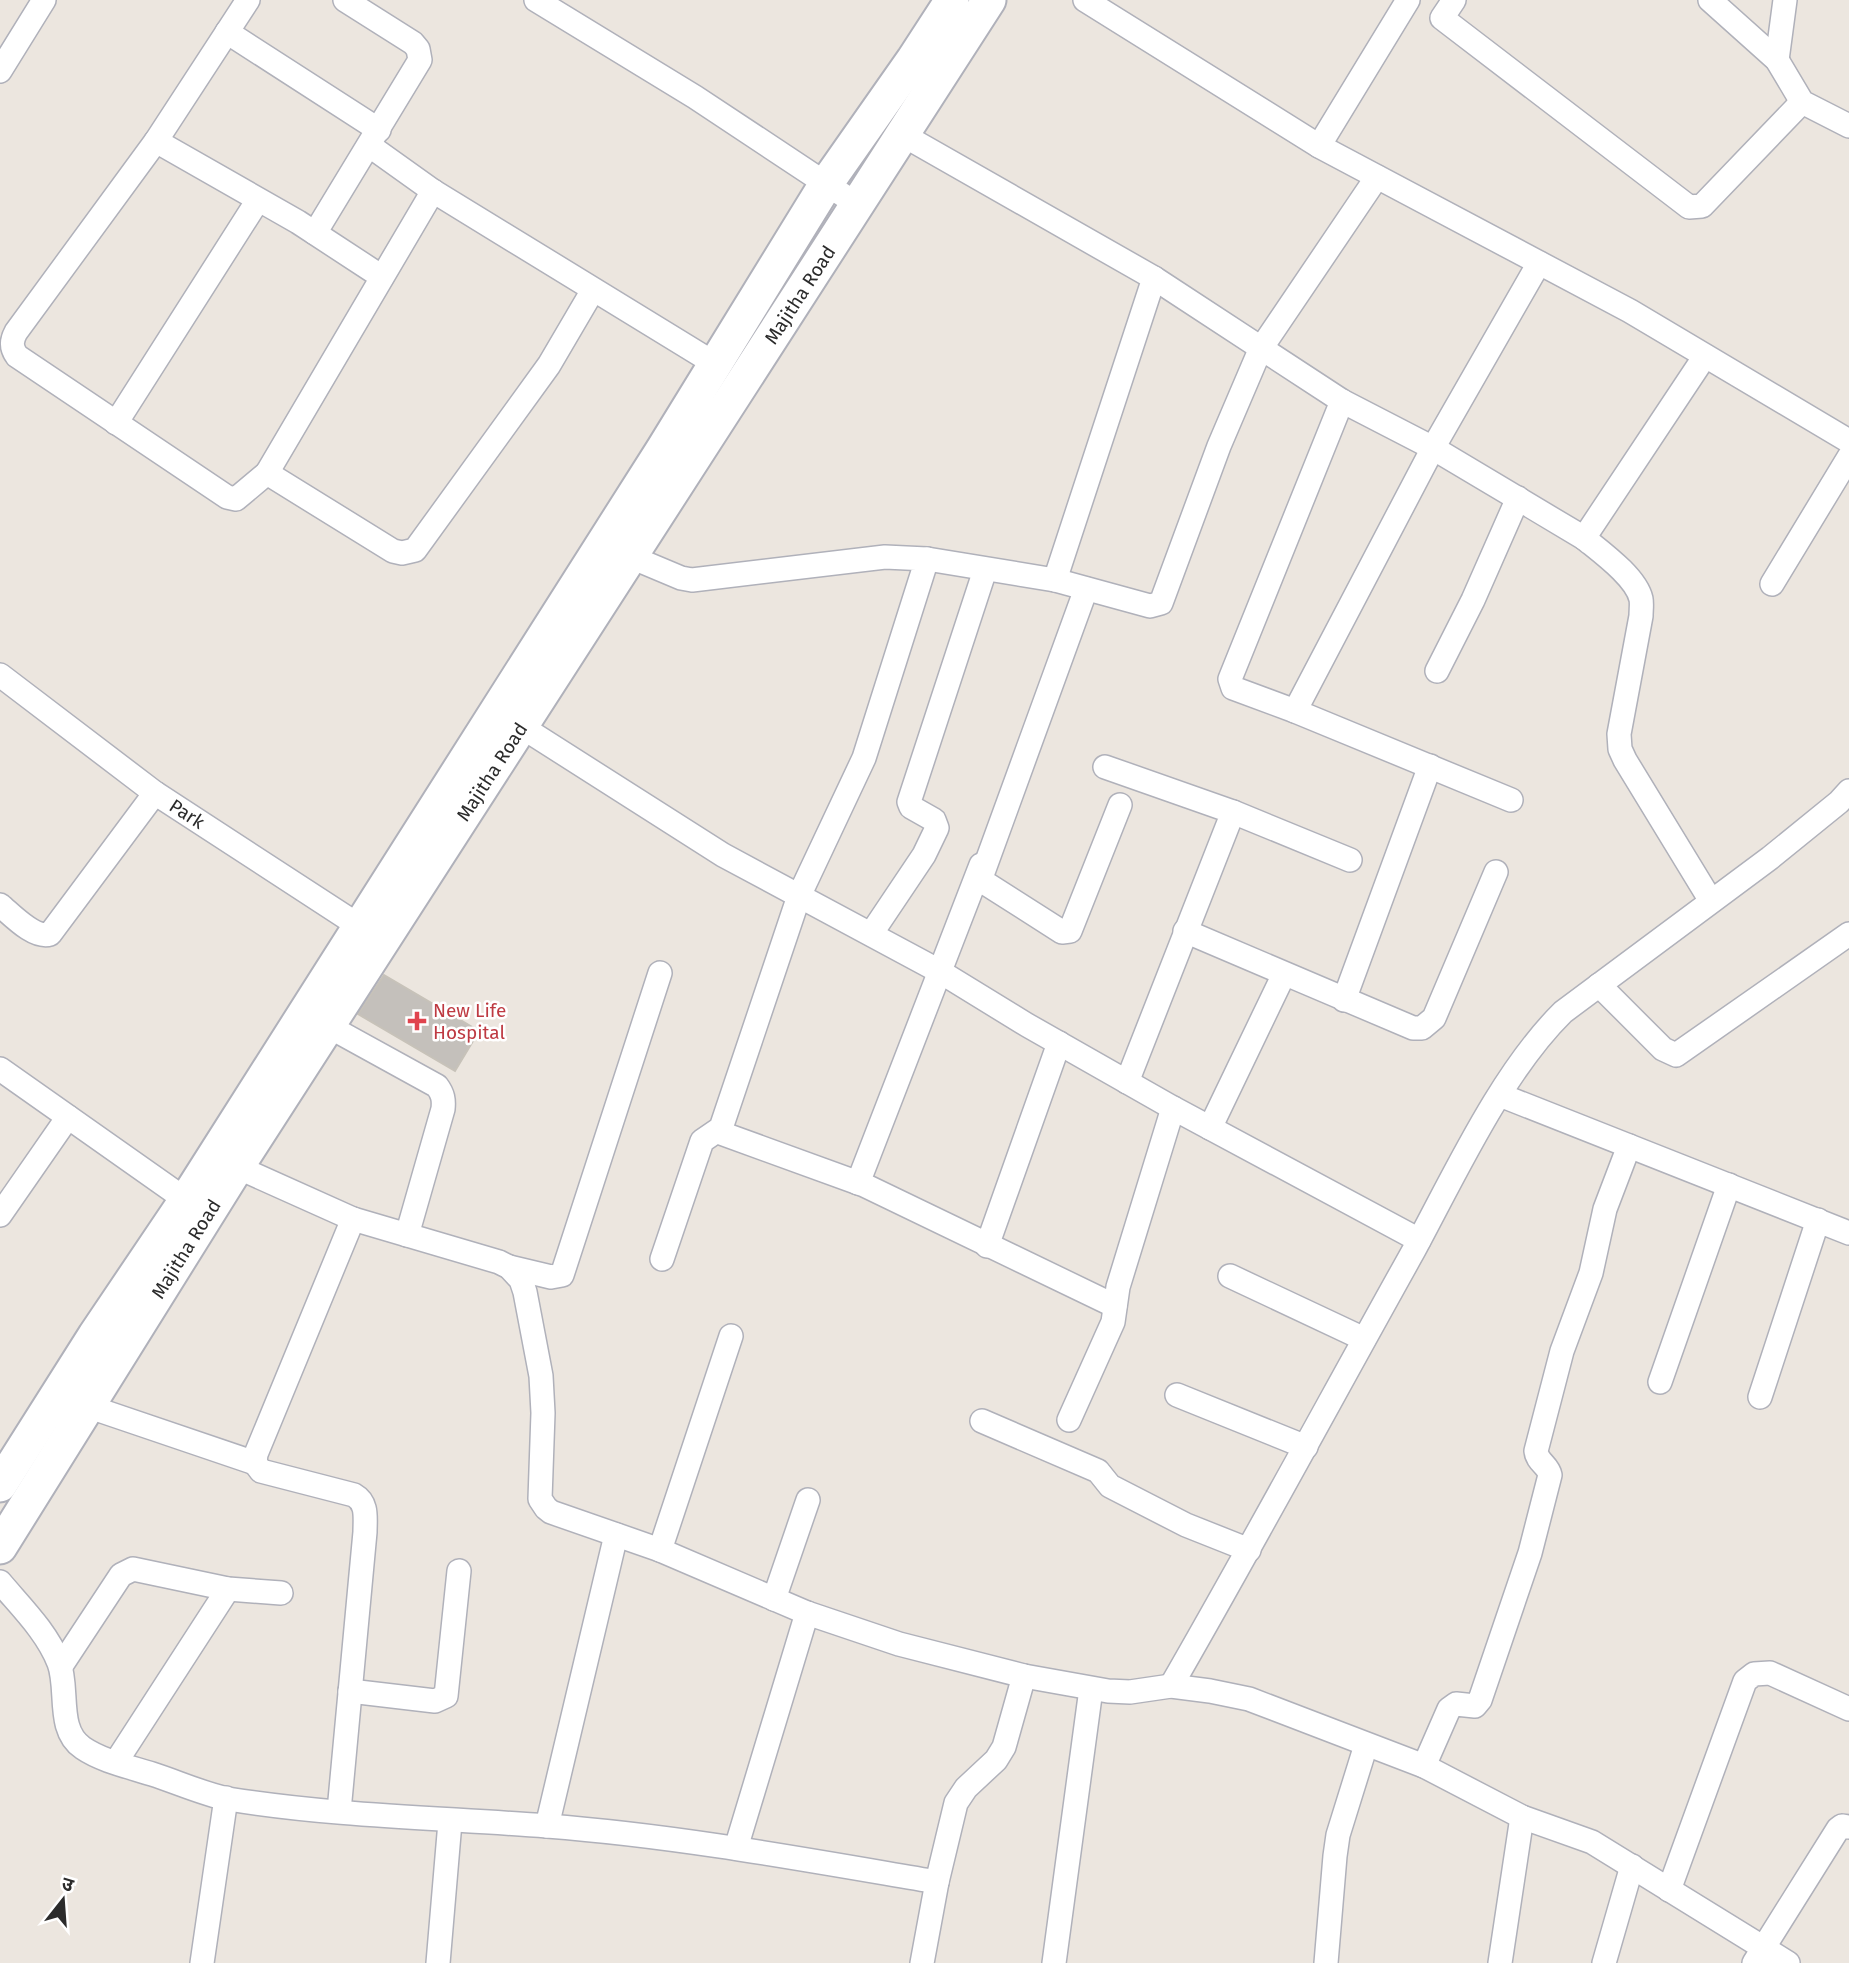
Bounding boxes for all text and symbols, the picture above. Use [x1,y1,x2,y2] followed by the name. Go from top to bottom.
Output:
[760,241,840,349] street label: Majitha Road
[452,718,532,826] street label: Majitha Road
[165,794,209,834] street label: Park
[433,999,506,1044] place label: New Life Hospital
[407,1011,427,1031] marker: New Life Hospital
[146,1195,226,1303] street label: Majitha Road
[28,1865,98,1935] north arrow
[59,1872,77,1897] text: उ

